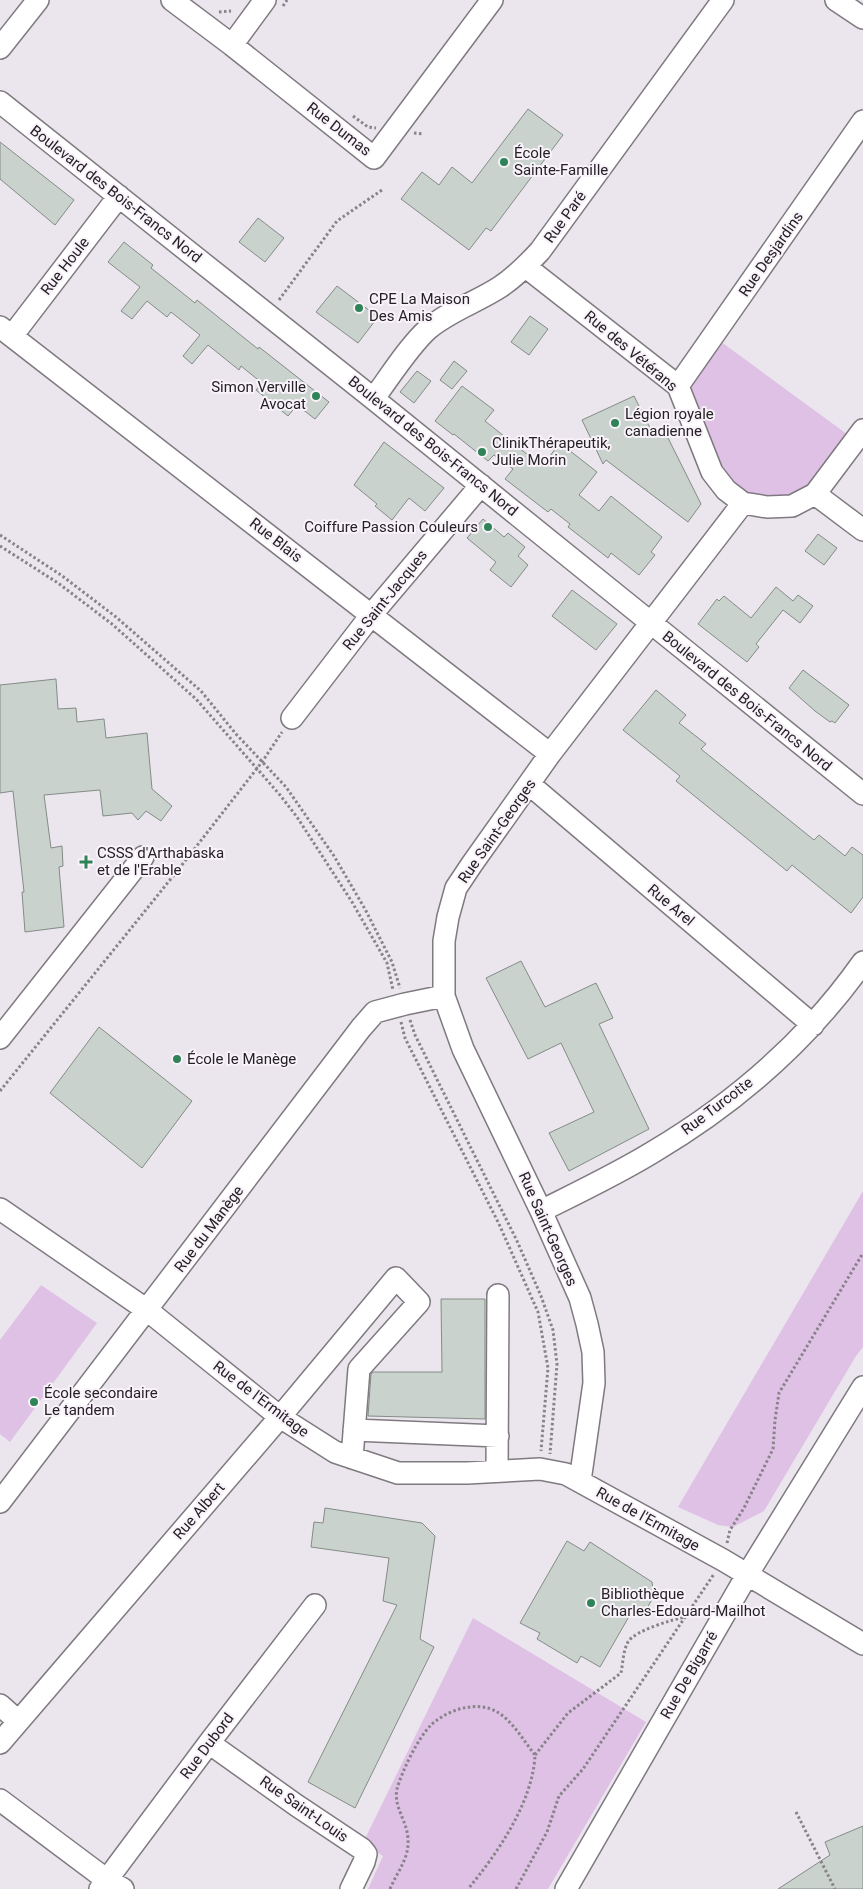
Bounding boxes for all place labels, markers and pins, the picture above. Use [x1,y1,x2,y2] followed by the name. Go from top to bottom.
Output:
[514,144,608,179] place label: École Sainte-Famille
[498,156,510,168] marker: École Sainte-Famille
[369,290,470,325] place label: CPE La Maison Des Amis
[353,302,365,314] marker: CPE La Maison Des Amis
[211,378,306,413] place label: Simon Verville Avocat
[310,390,322,402] marker: Simon Verville Avocat
[625,405,714,440] place label: Légion royale canadienne
[609,417,621,429] marker: Légion royale canadienne
[492,434,611,469] place label: ClinikThérapeutik, Julie Morin
[476,446,488,458] marker: ClinikThérapeutik, Julie Morin
[304,518,478,536] place label: Coiffure Passion Couleurs
[482,521,494,533] marker: Coiffure Passion Couleurs
[97,844,224,879] place label: CSSS d'Arthabaska et de l'Erable
[79,855,93,869] marker: CSSS d'Arthabaska et de l'Erable
[187,1050,296,1068] place label: École le Manège
[171,1053,183,1065] marker: École le Manège
[44,1384,158,1419] place label: École secondaire Le tandem
[28,1396,40,1408] marker: École secondaire Le tandem
[601,1585,765,1620] place label: Bibliothèque Charles-Edouard-Mailhot
[585,1597,597,1609] marker: Bibliothèque Charles-Edouard-Mailhot

